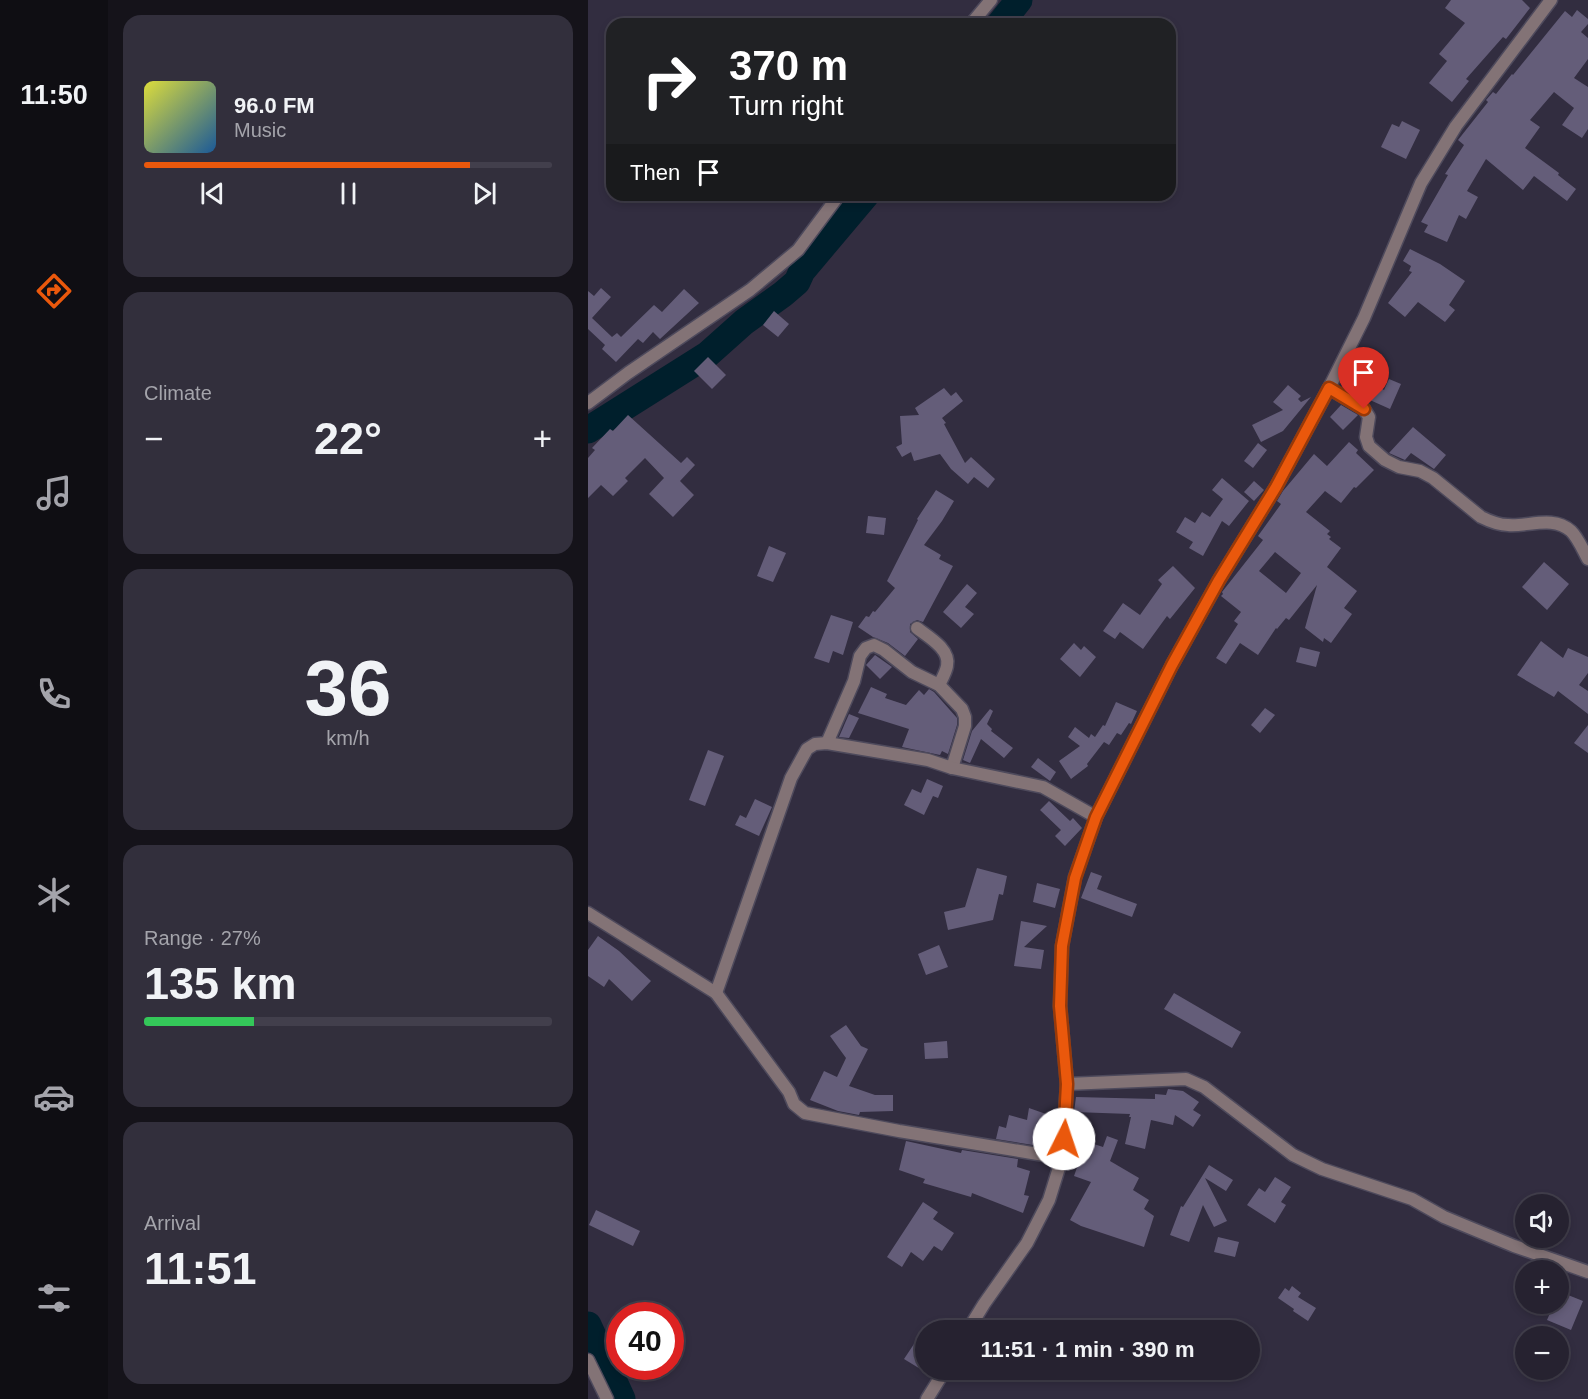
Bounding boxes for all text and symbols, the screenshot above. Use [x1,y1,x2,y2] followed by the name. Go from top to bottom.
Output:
[630,42,708,120] icon: right
[729,42,848,89] text: 370 m
[20,80,88,110] text: 11:50
[729,91,844,121] text: Turn right
[234,93,315,118] text: 96.0 FM
[234,119,286,141] text: Music
[692,156,725,189] icon: arrive
[630,160,680,185] text: Then
[196,177,229,210] icon: previous
[332,177,365,210] icon: pause
[468,177,501,210] icon: next
[33,270,75,312] icon: directions
[1338,347,1389,409] pin
[1347,356,1380,389] icon: arrive
[144,382,212,404] text: Climate
[314,413,382,464] text: 22°
[144,420,163,457] text: −
[533,420,552,457] text: +
[33,472,75,514] icon: music
[305,644,391,732] text: 36
[33,673,75,715] icon: phone
[326,727,370,749] text: km/h
[33,874,75,916] icon: climate
[144,927,261,949] text: Range · 27%
[144,958,297,1009] text: 135 km
[33,1076,75,1118] icon: car
[1032,1107,1096,1171] position arrow
[1515,1194,1569,1380] map controls
[1515,1194,1569,1248] button: sound
[144,1212,201,1234] text: Arrival
[144,1243,257,1294] text: 11:51
[1515,1260,1569,1314] button: +
[33,1277,75,1319] icon: filters
[606,1302,684,1380] speed limit sign: 40
[1515,1326,1569,1380] button: −
[981,1337,1195,1362] text: 11:51 · 1 min · 390 m

